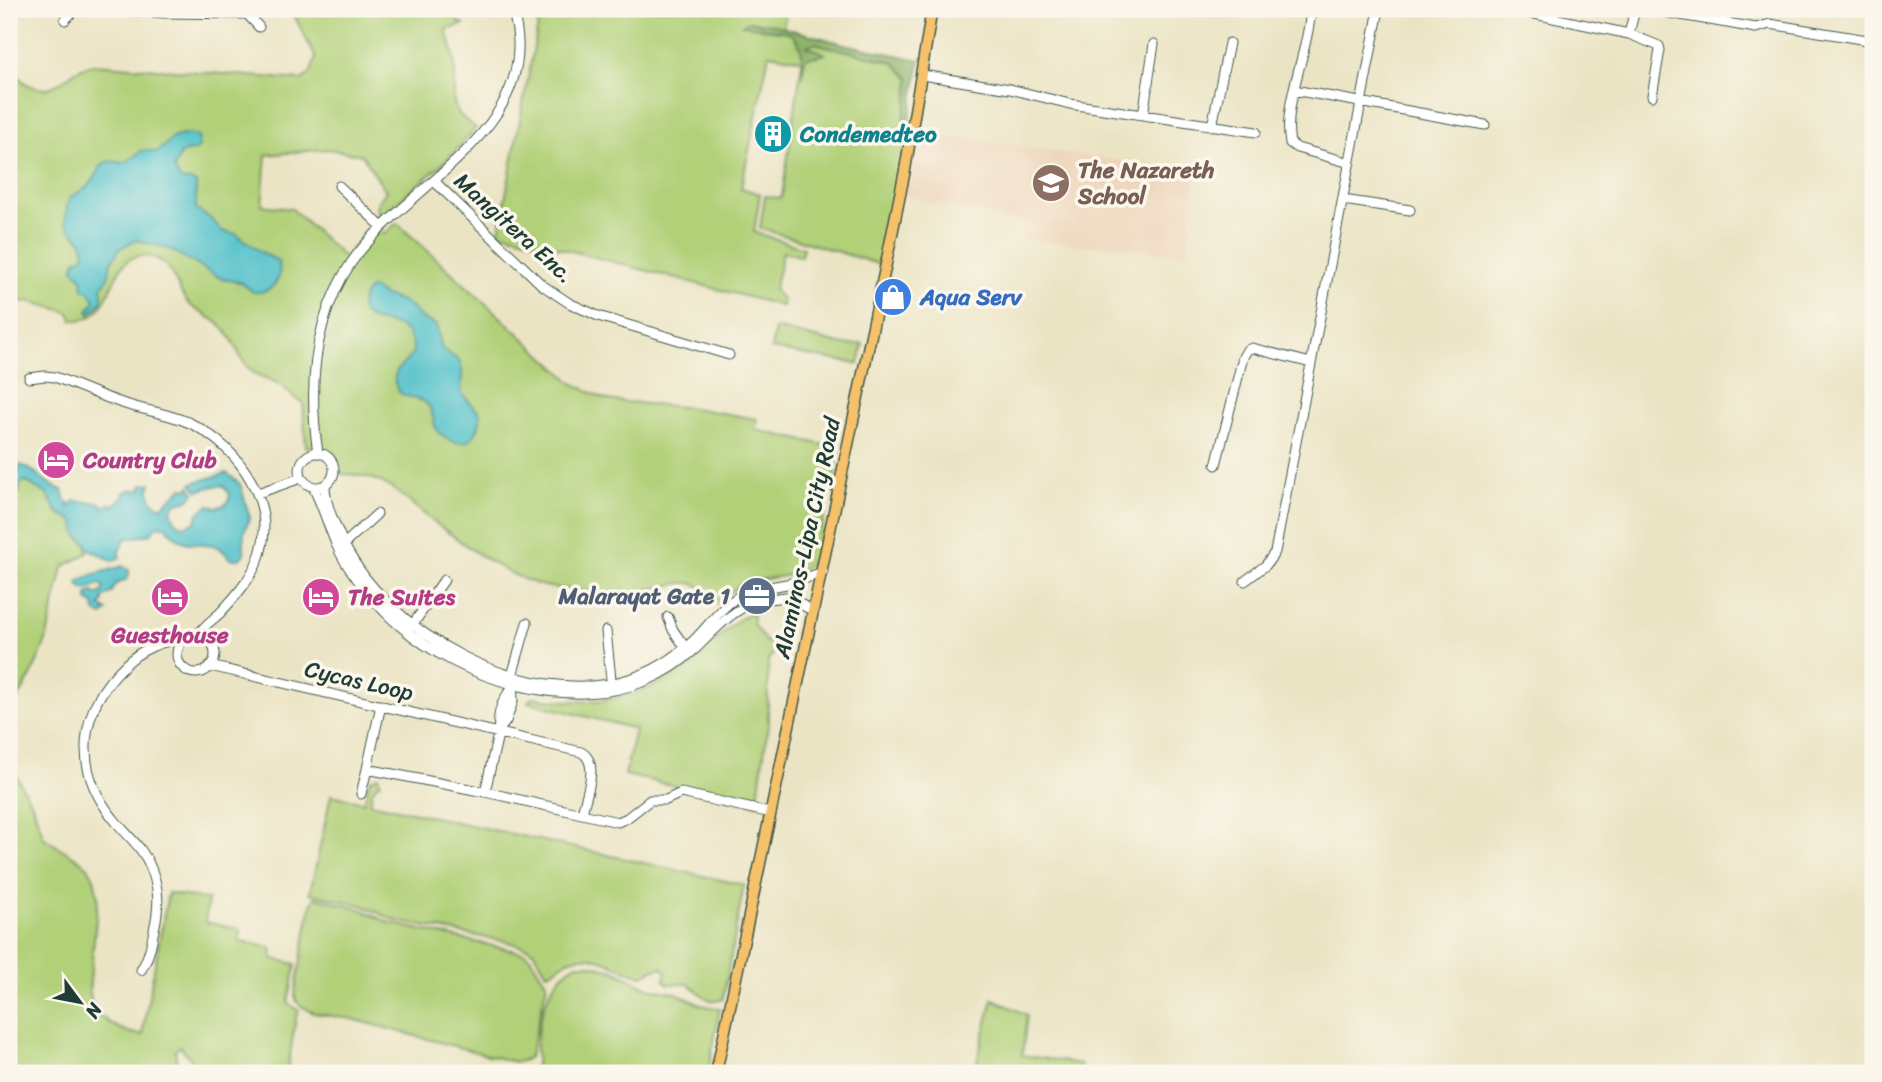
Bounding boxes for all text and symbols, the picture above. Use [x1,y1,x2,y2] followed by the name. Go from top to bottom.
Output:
[752,113,794,155] building icon: Condemedteo
[799,114,937,155] place label: Condemedteo
[1077,150,1214,217] place label: The Nazareth School
[444,162,584,294] street label: Mangitera Enc.
[1030,162,1072,204] school or university icon: The Nazareth School
[872,276,914,318] shop icon: Aqua Serv
[919,277,1023,318] place label: Aqua Serv
[761,412,853,664] street label: Alaminos-Lipa City Road
[35,439,77,481] hotel icon: Country Club
[82,440,217,481] place label: Country Club
[736,575,778,617] office icon: Malarayat Gate 1
[149,576,191,618] hotel icon: Guesthouse
[300,576,342,618] hotel icon: The Suites
[557,576,730,617] place label: Malarayat Gate 1
[348,577,456,618] place label: The Suites
[110,615,229,656] place label: Guesthouse
[301,649,417,713] street label: Cycas Loop
[46,967,116,1036] north arrow
[76,996,112,1026] text: N

